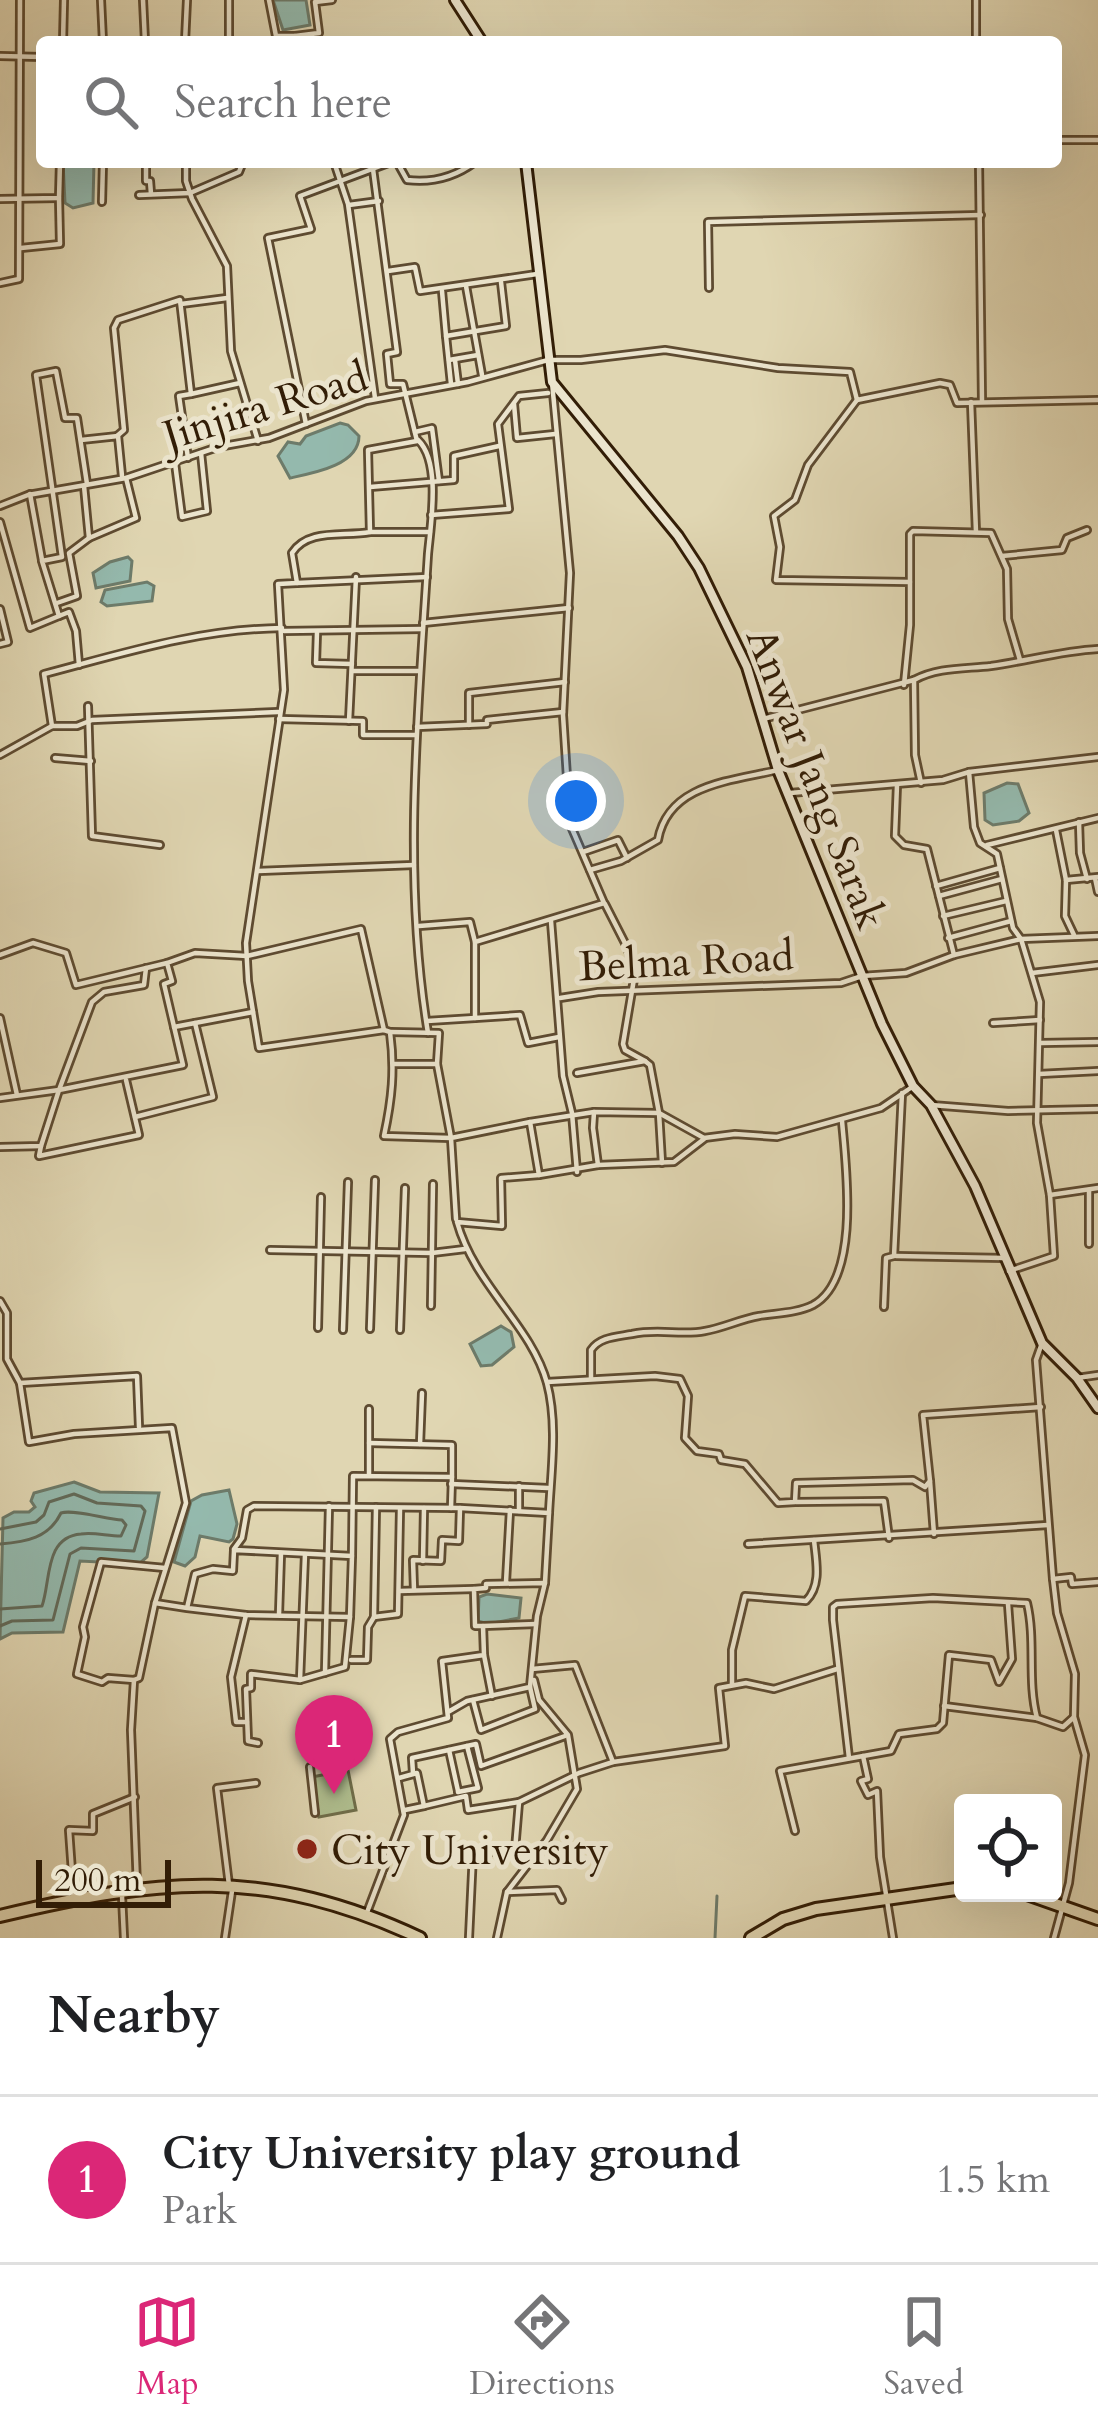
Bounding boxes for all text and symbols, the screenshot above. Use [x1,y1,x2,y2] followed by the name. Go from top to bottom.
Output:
[36,36,1062,168] search box
[78,69,144,135] icon: search
[174,72,392,133] text: Search here
[151,348,374,466] street label: Jinjira Road
[732,620,899,938] street label: Anwar Jang Sarak
[546,771,606,831] your location
[577,927,795,996] street label: Belma Road
[295,1695,373,1794] pin: 1
[954,1794,1062,1902] map controls
[954,1794,1062,1902] button: locate
[331,1822,609,1879] place label: City University
[294,1836,320,1862] marker: City University
[36,1854,171,1907] scale bar
[54,1858,141,1903] text: 200 m
[48,1981,220,2051] text: Nearby
[162,2123,741,2184] text: City University play ground
[77,2153,97,2206] text: 1
[936,2153,1050,2206] text: 1.5 km
[162,2184,237,2237] text: Park
[134,2289,200,2406] tab: Map
[469,2289,615,2406] tab: Directions
[884,2289,964,2406] tab: Saved

